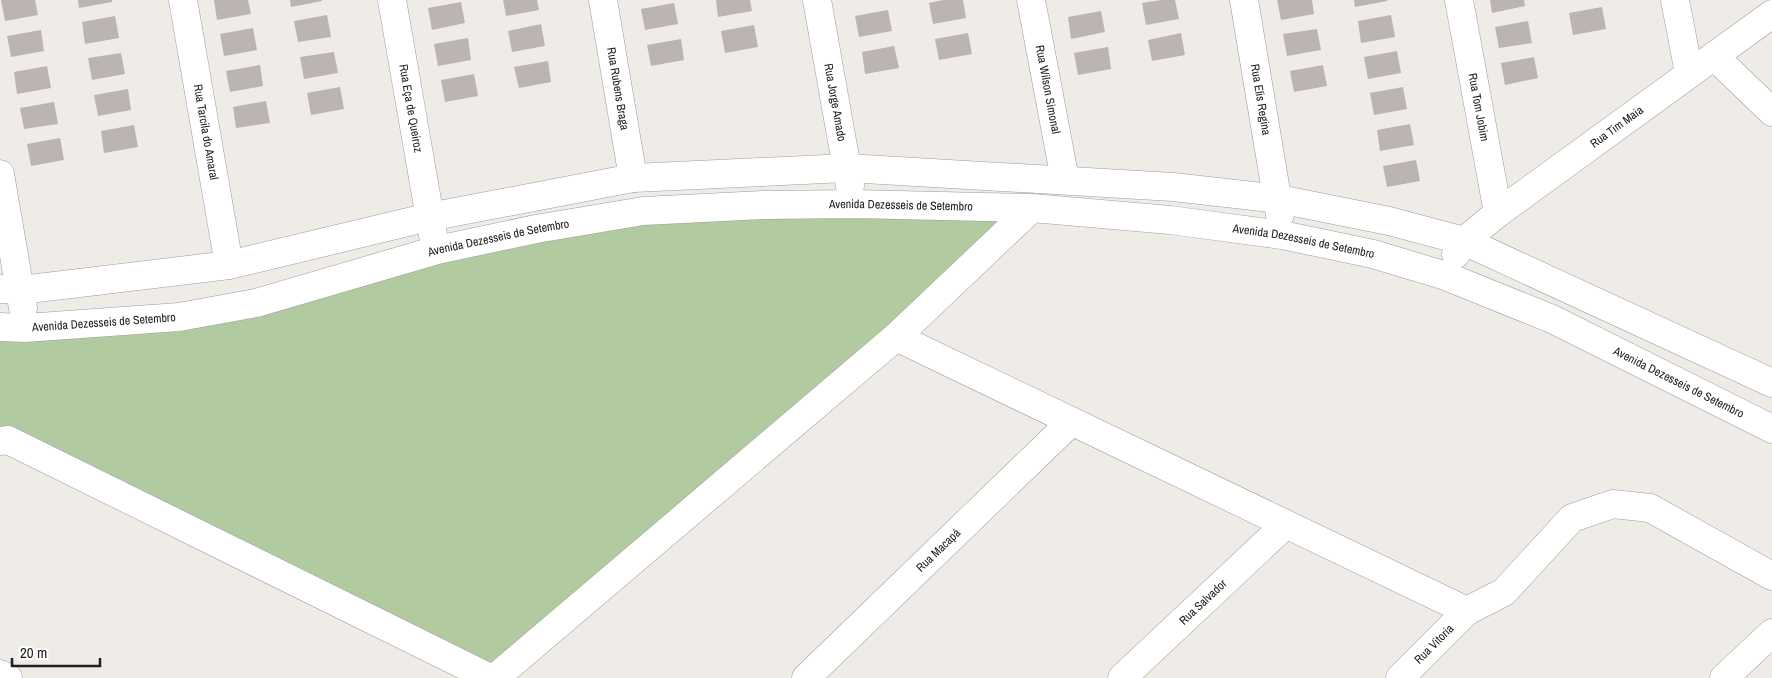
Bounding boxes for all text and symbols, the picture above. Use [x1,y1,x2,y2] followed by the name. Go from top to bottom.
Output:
[1032,44,1064,135] street label: Rua Wilson Simonal
[603,46,633,132] street label: Rua Rubens Braga
[820,62,850,143] street label: Rua Jorge Amado
[395,63,426,154] street label: Rua Eça de Queiroz
[1247,63,1275,137] street label: Rua Elis Regina
[1465,72,1493,143] street label: Rua Tom Jobim
[190,83,222,181] street label: Rua Tarcila do Amaral
[1587,102,1647,152] street label: Rua Tim Maia
[828,196,973,215] street label: Avenida Dezesseis de Setembro
[425,216,570,261] street label: Avenida Dezesseis de Setembro
[1231,220,1376,262] street label: Avenida Dezesseis de Setembro
[30,309,176,336] street label: Avenida Dezesseis de Setembro
[1610,343,1747,422] street label: Avenida Dezesseis de Setembro
[913,525,964,575] street label: Rua Macapá
[1176,575,1231,628] street label: Rua Salvador
[1411,620,1458,667] street label: Rua Vitoria
[12,636,100,668] scale bar
[20,642,47,663] text: 20 m

